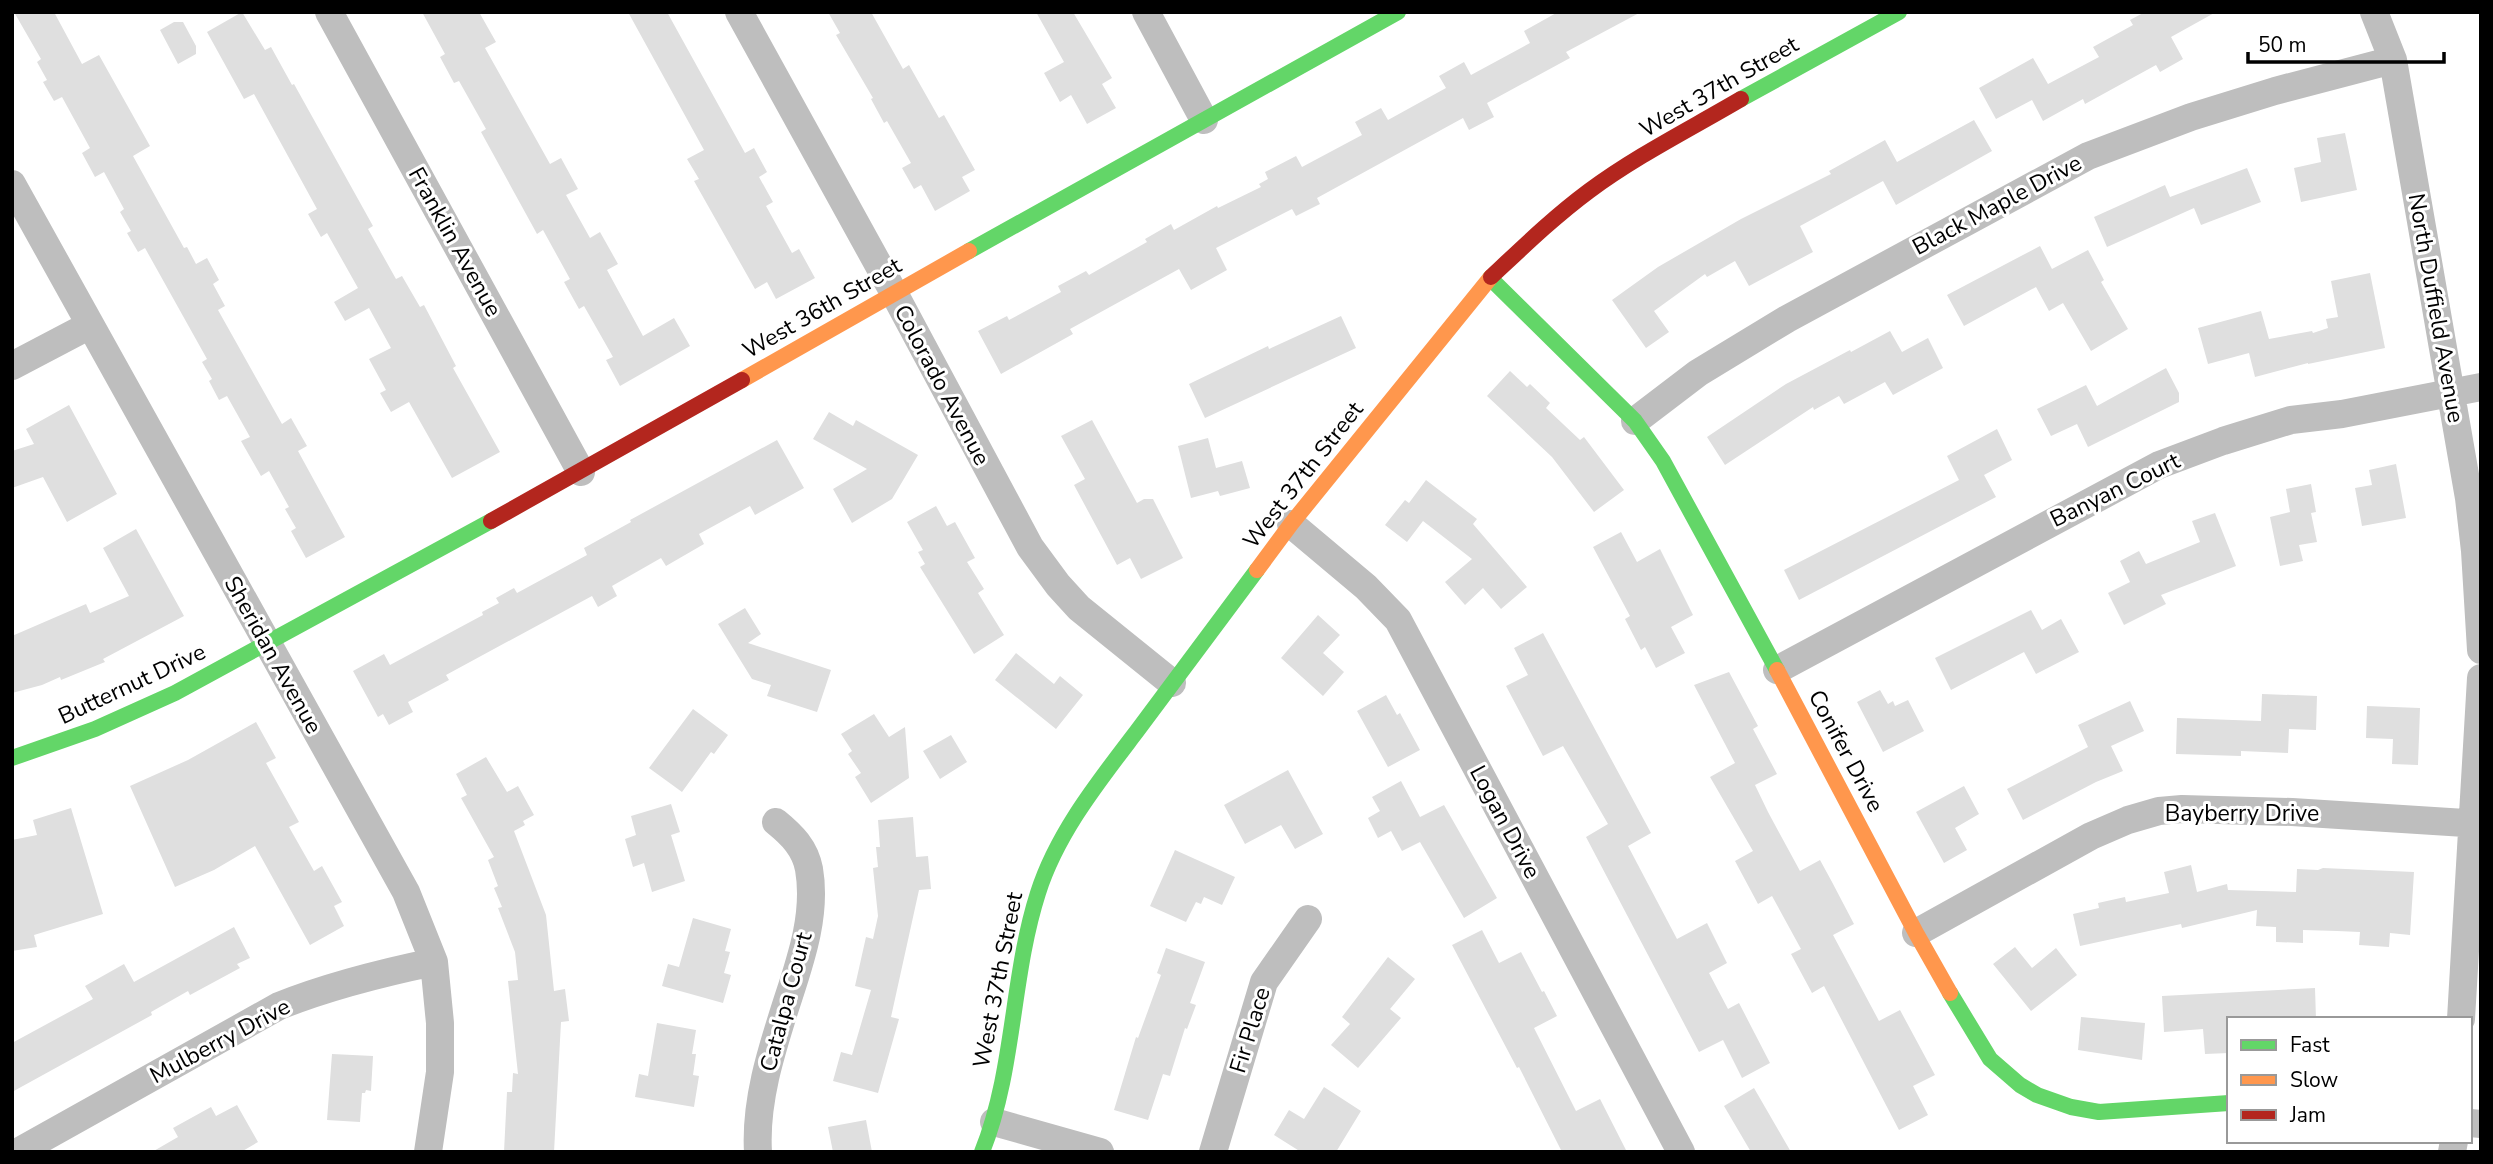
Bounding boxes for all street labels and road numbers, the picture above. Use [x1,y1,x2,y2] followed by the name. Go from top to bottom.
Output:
[1634,28,1805,145] street label: West 37th Street
[1907,147,2087,263] street label: Black Maple Drive
[401,162,509,322] street label: Franklin Avenue
[2401,191,2471,425] street label: North Duffield Avenue
[737,249,908,366] street label: West 36th Street
[887,299,997,471] street label: Colorado Avenue
[1236,394,1371,555] street label: West 37th Street
[2045,445,2186,535] street label: Banyan Court
[217,571,329,739] street label: Sheridan Avenue
[53,636,211,732] street label: Butternut Drive
[1801,685,1891,817] street label: Conifer Drive
[1462,760,1548,884] street label: Logan Drive
[2165,798,2319,829] street label: Bayberry Drive
[966,889,1030,1071] street label: West 37th Street
[753,928,820,1075] street label: Catalpa Court
[1222,983,1278,1077] street label: Fir Place
[145,991,295,1091] street label: Mulberry Drive

